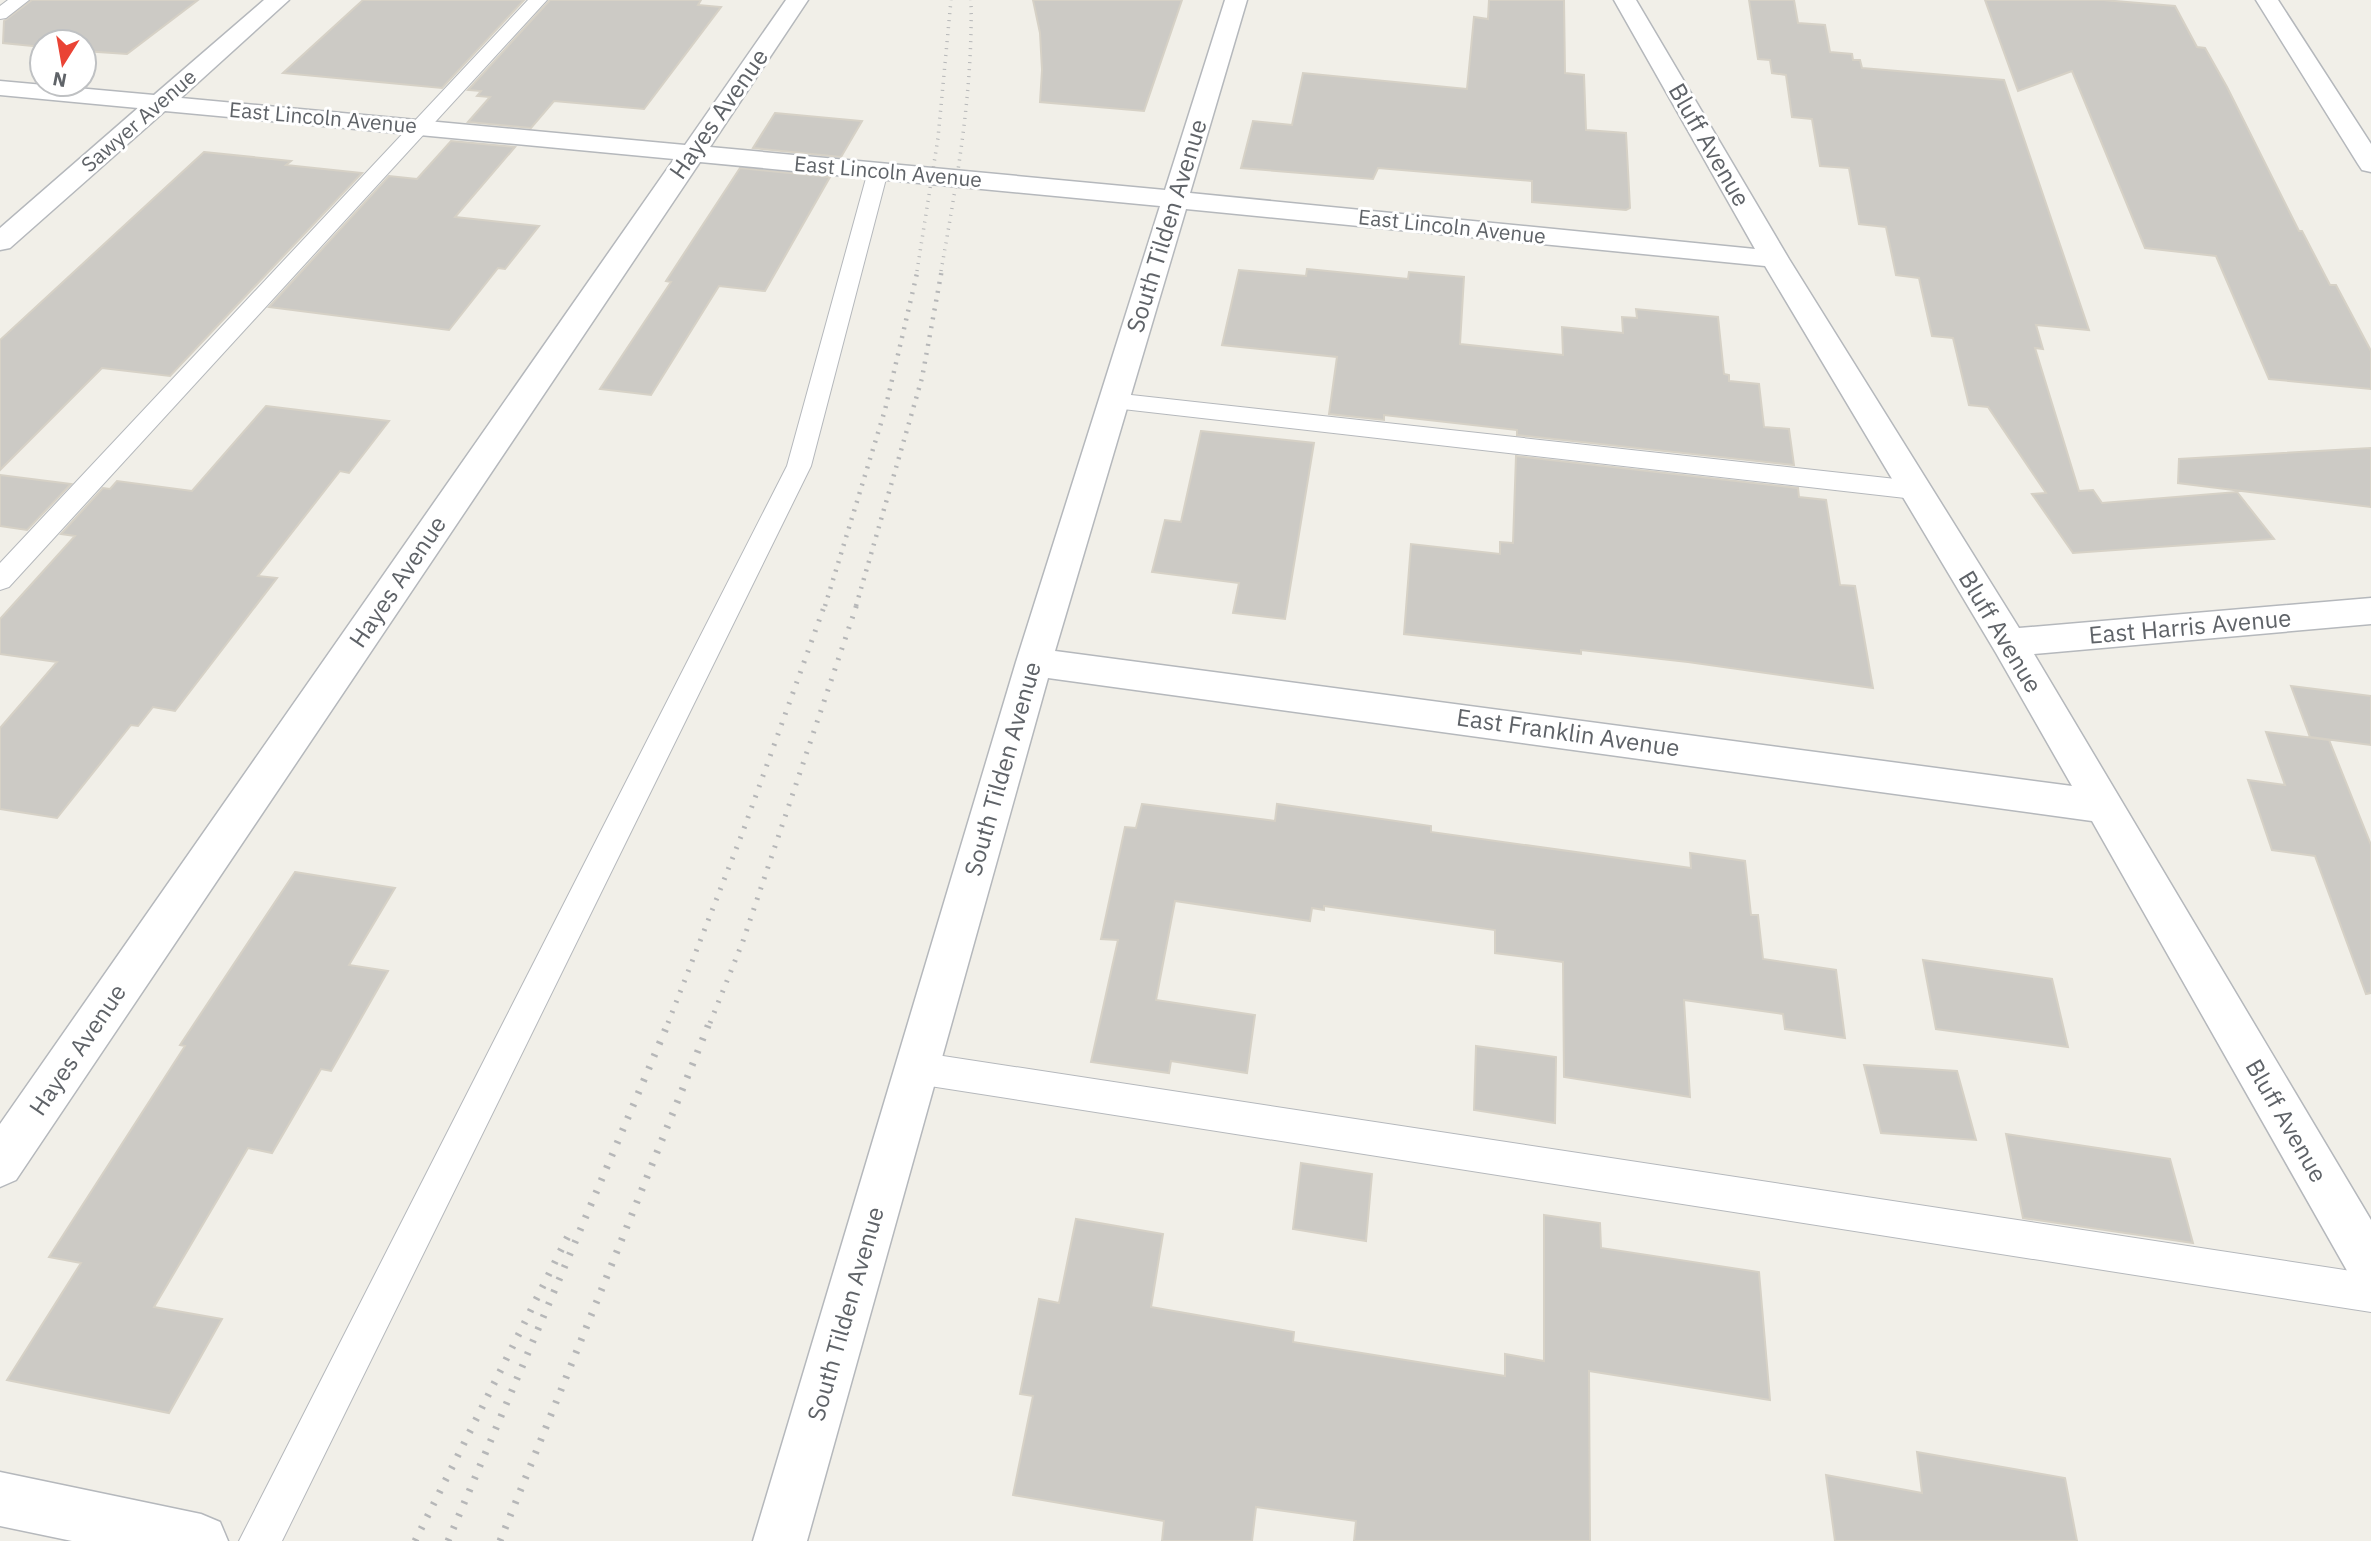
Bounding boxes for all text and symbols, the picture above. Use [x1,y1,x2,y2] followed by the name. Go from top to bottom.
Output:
[28,28,98,98] north arrow
[661,42,775,185] street label: Hayes Avenue
[75,62,202,178] street label: Sawyer Avenue
[51,67,69,93] text: N
[1662,77,1758,212] street label: Bluff Avenue
[228,95,418,139] street label: East Lincoln Avenue
[1118,115,1214,336] street label: South Tilden Avenue
[793,149,983,193] street label: East Lincoln Avenue
[1357,202,1547,250] street label: East Lincoln Avenue
[341,509,453,653] street label: Hayes Avenue
[1952,564,2050,699] street label: Bluff Avenue
[2087,601,2293,651] street label: East Harris Avenue
[956,658,1048,880] street label: South Tilden Avenue
[1454,700,1682,764] street label: East Franklin Avenue
[21,977,133,1121] street label: Hayes Avenue
[2239,1053,2335,1188] street label: Bluff Avenue
[799,1203,891,1425] street label: South Tilden Avenue

